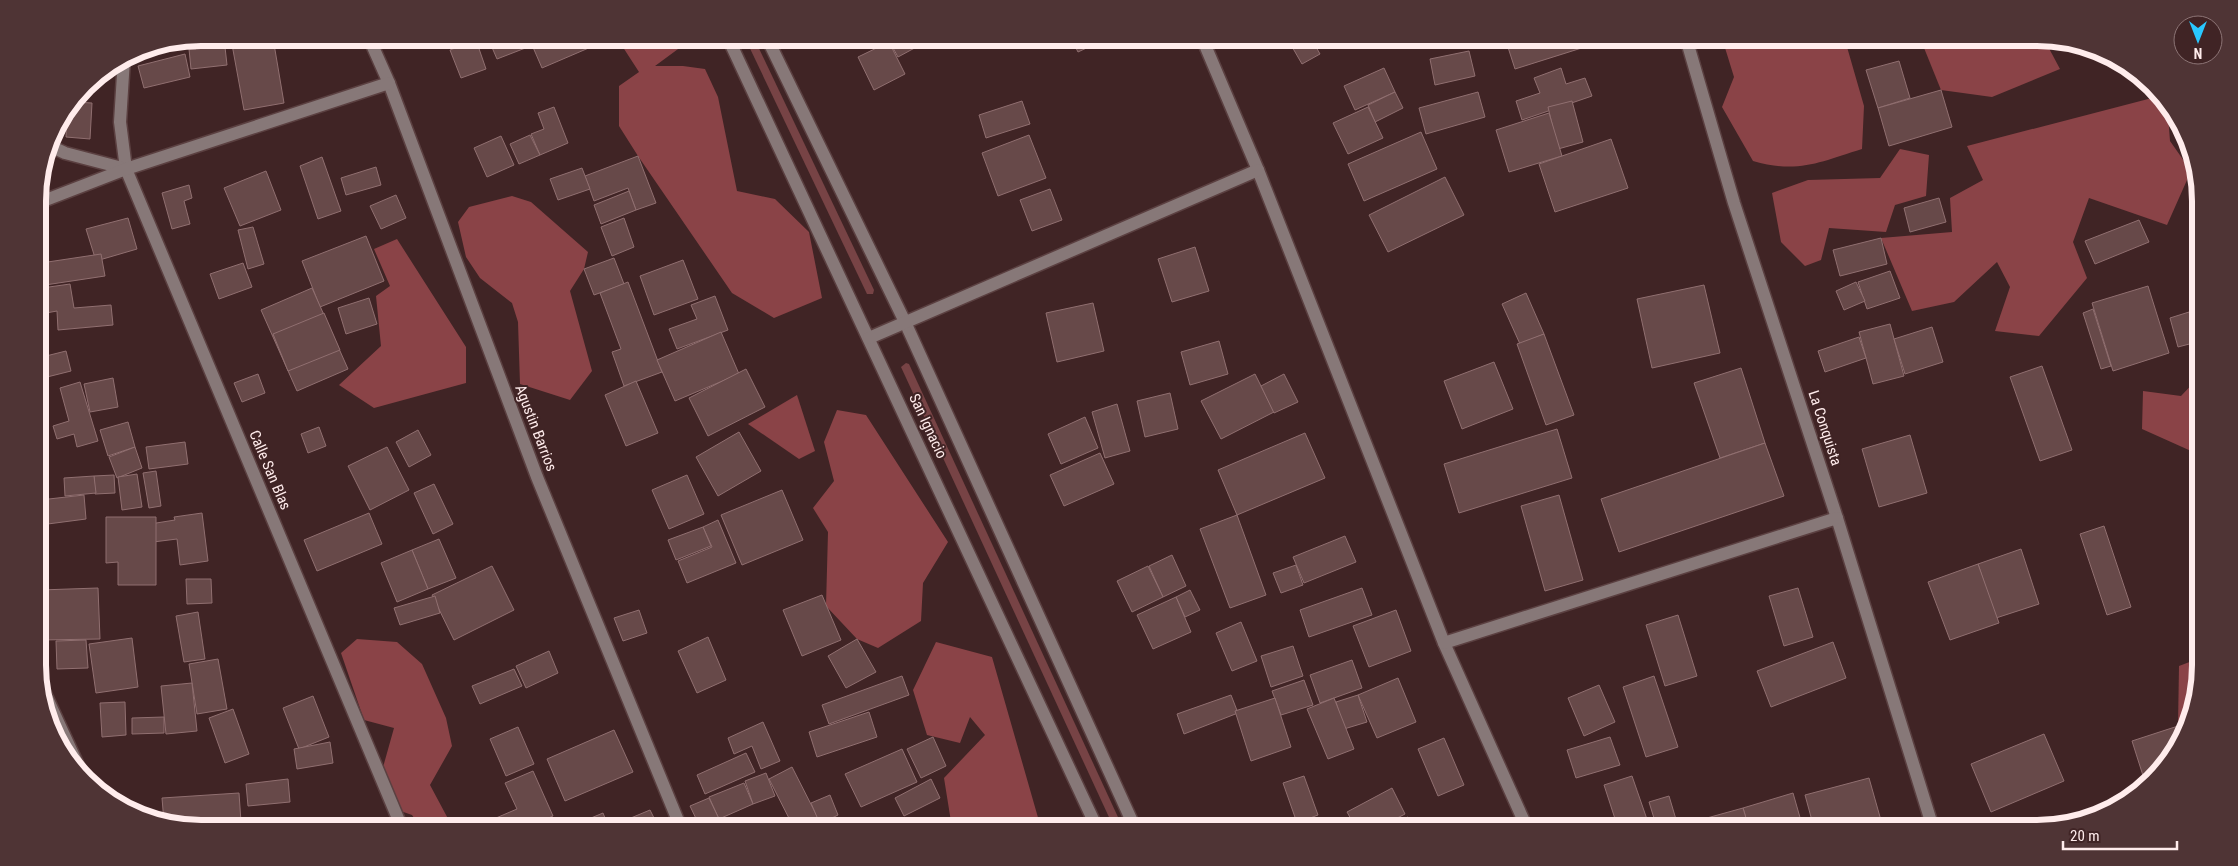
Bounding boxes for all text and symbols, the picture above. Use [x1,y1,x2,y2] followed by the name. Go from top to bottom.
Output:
[2173,15,2223,65] north arrow
[2194,45,2202,61] text: N
[511,382,561,474] street label: Agustin Barrios
[1804,388,1846,468] street label: La Conquista
[905,391,951,461] street label: San Ignacio
[245,428,295,512] street label: Calle San Blas
[2063,818,2177,850] scale bar
[2070,827,2100,845] text: 20 m

